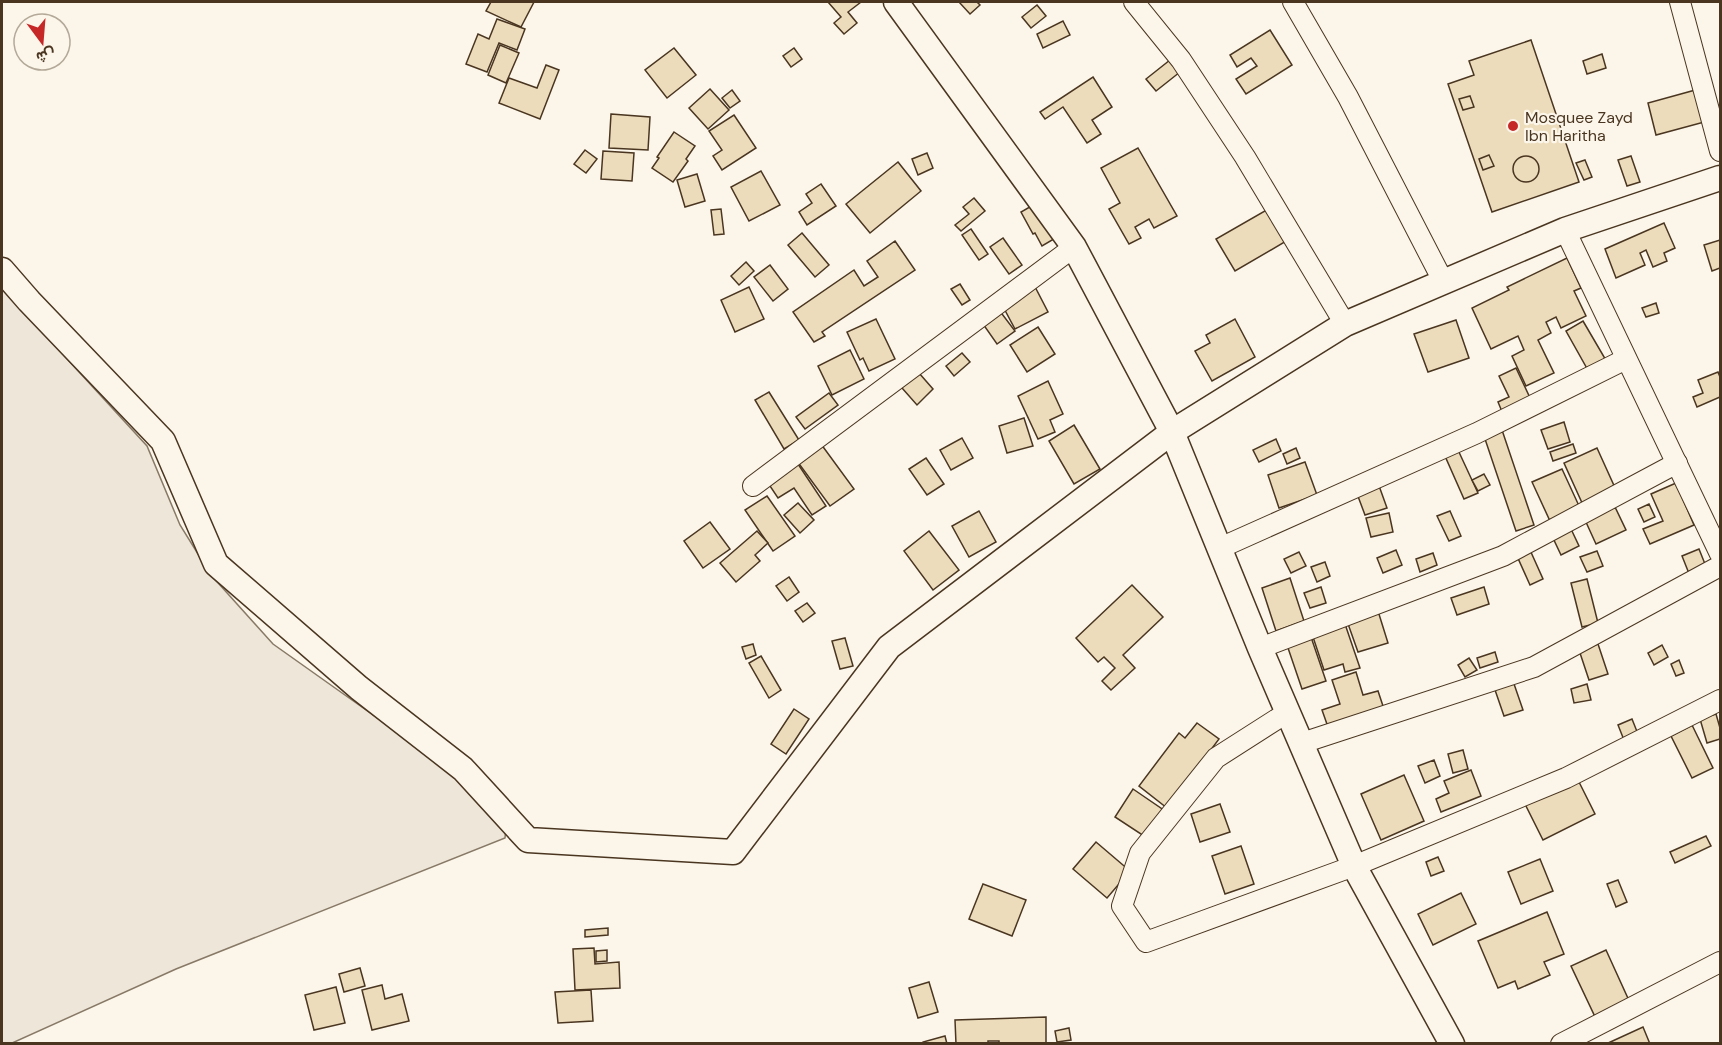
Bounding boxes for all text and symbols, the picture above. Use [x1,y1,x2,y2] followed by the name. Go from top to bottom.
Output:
[12,12,72,72] north arrow
[34,43,58,69] text: ش
[1525,107,1633,146] place label: Mosquee Zayd Ibn Haritha
[1506,119,1520,133] marker: Mosquee Zayd Ibn Haritha

